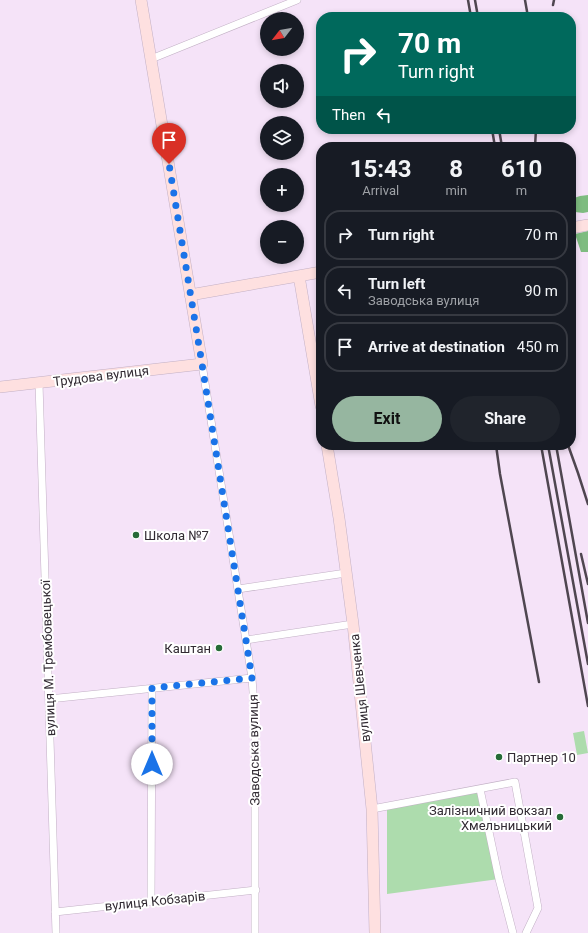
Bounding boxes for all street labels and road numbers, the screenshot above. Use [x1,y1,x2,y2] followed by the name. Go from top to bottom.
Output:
[52,363,150,389] street label: Трудова вулиця
[38,579,58,736] street label: вулиця М. Трембовецької
[347,633,373,743] street label: вулиця Шевченка
[246,694,262,806] street label: Заводська вулиця
[104,888,206,914] street label: вулиця Кобзарів

